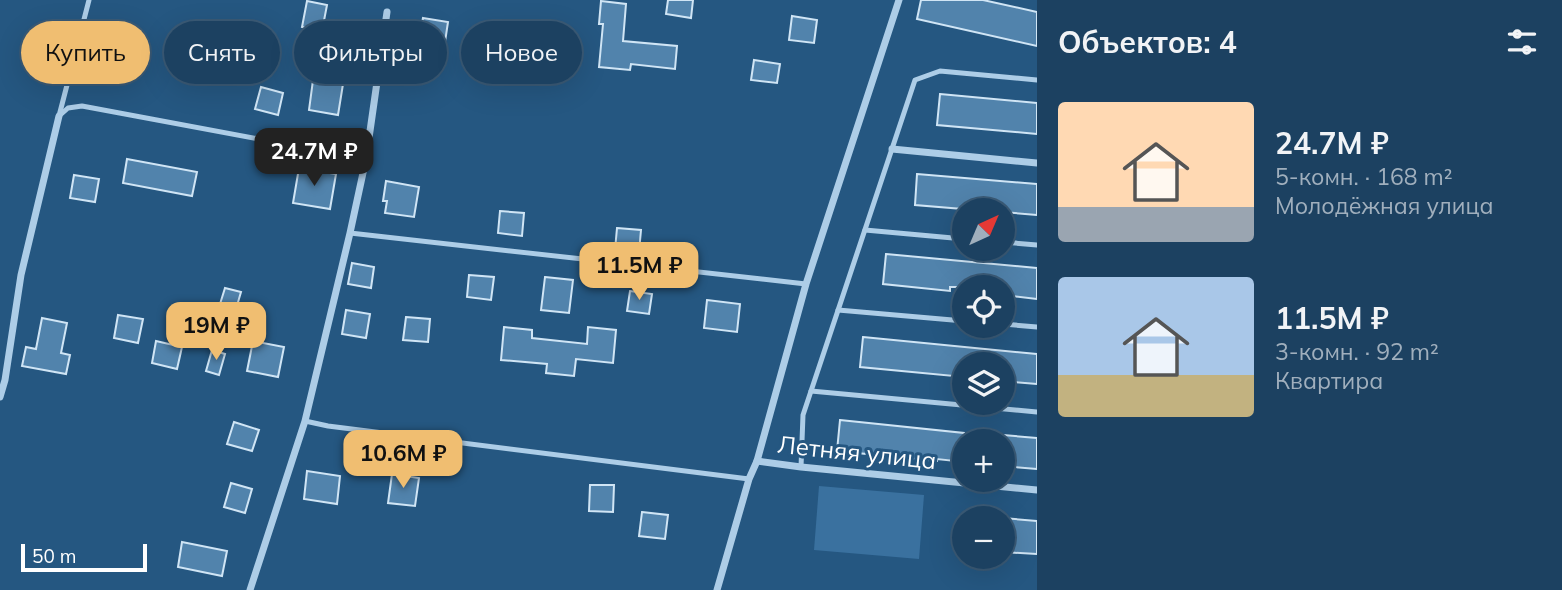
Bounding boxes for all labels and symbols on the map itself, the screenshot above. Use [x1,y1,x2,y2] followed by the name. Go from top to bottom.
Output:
[249,128,379,188] pin: 24.7M ₽
[952,198,1015,261] north arrow
[574,243,704,302] pin: 11.5M ₽
[167,302,265,362] pin: 19M ₽
[776,429,938,475] street label: Летняя улица
[338,430,468,490] pin: 10.6M ₽
[21,541,147,573] scale bar

